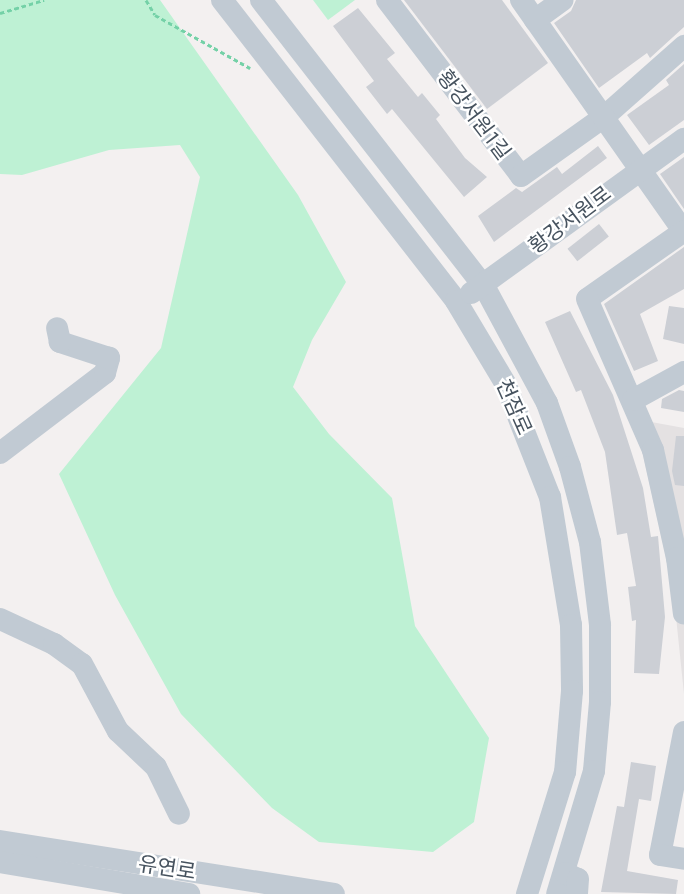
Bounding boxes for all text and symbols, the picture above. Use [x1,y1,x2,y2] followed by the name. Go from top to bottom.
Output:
[432,65,516,165] street label: 황강서원1길
[524,181,616,259] street label: 황강서원로
[491,375,537,439] street label: 천잠로
[136,851,198,885] street label: 유연로

